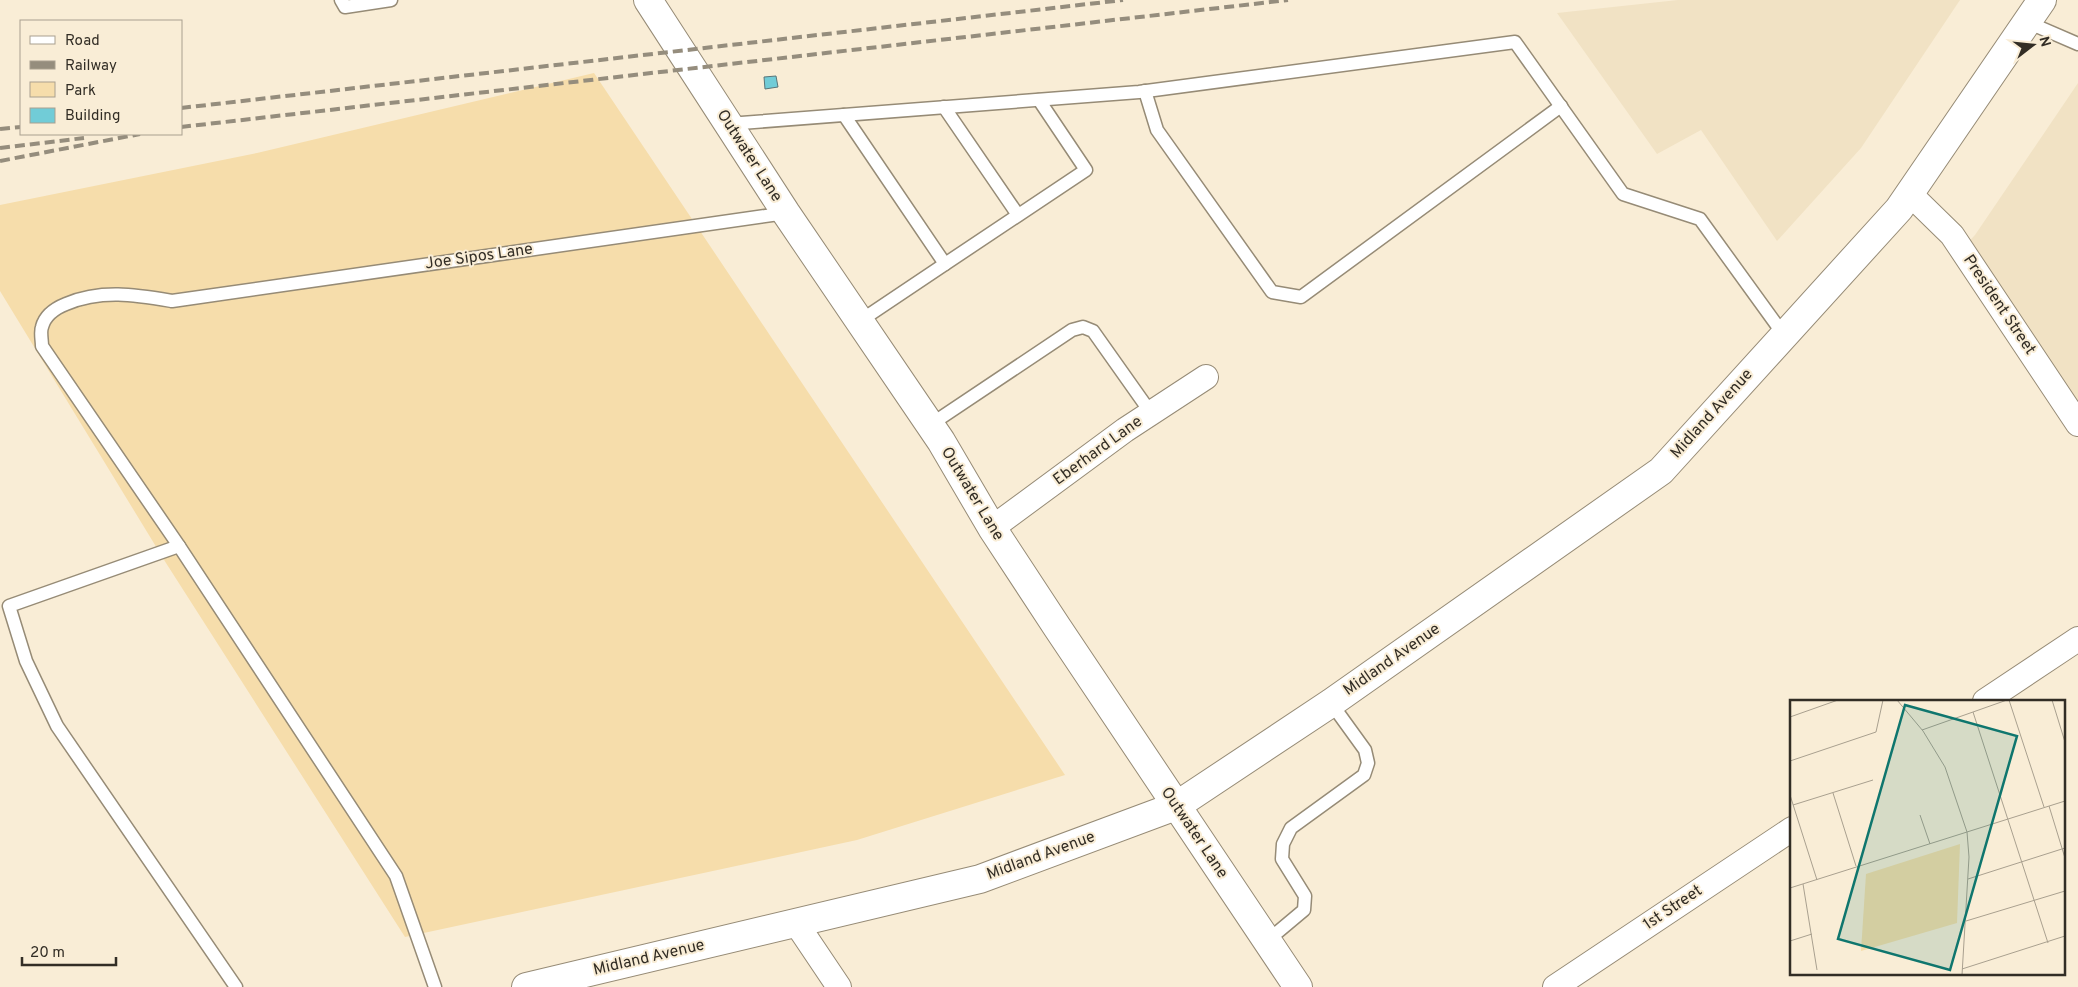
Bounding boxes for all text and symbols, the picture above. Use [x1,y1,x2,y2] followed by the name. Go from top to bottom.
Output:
[20,20,182,135] legend
[2008,20,2058,70] north arrow
[65,32,100,51] text: Road
[2034,35,2054,49] text: N
[65,57,117,76] text: Railway
[65,82,96,101] text: Park
[712,106,786,206] street label: Outwater Lane
[65,107,120,126] text: Building
[424,240,534,274] street label: Joe Sipos Lane
[1958,251,2040,359] street label: President Street
[1667,365,1757,463] street label: Midland Avenue
[1049,412,1147,490] street label: Eberhard Lane
[936,443,1008,545] street label: Outwater Lane
[1340,619,1444,701] street label: Midland Avenue
[1790,700,2066,974] inset map
[1156,783,1232,883] street label: Outwater Lane
[984,827,1098,885] street label: Midland Avenue
[1640,881,1706,935] street label: 1st Street
[22,934,116,966] scale bar
[591,935,707,981] street label: Midland Avenue
[30,944,65,963] text: 20 m

